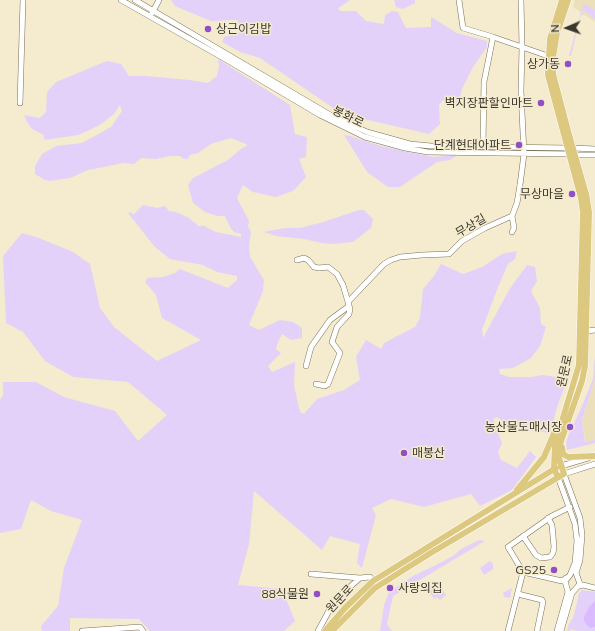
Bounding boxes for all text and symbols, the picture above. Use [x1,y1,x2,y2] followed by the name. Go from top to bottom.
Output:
[547,8,587,48] north arrow
[216,22,271,36] place label: 상근이김밥
[203,24,213,34] marker: 상근이김밥
[548,24,562,33] text: N
[527,57,560,71] place label: 상가동
[563,59,573,69] marker: 상가동
[445,96,533,110] place label: 벽지장판할인마트
[536,98,546,108] marker: 벽지장판할인마트
[330,103,366,131] street label: 봉화로
[434,138,511,152] place label: 단계현대아파트
[514,140,524,150] marker: 단계현대아파트
[520,187,564,201] place label: 무상마을
[567,189,577,199] marker: 무상마을
[453,211,489,241] street label: 무상길
[554,353,576,389] street label: 원문로
[485,420,562,434] place label: 농산물도매시장
[565,422,575,432] marker: 농산물도매시장
[412,446,445,460] place label: 매봉산
[399,448,409,458] marker: 매봉산
[515,563,546,577] place label: GS25
[549,565,559,575] marker: GS25
[398,581,442,595] place label: 사랑의집
[323,582,357,616] street label: 원문로
[385,583,395,593] marker: 사랑의집
[261,587,309,601] place label: 88식물원
[312,589,322,599] marker: 88식물원

